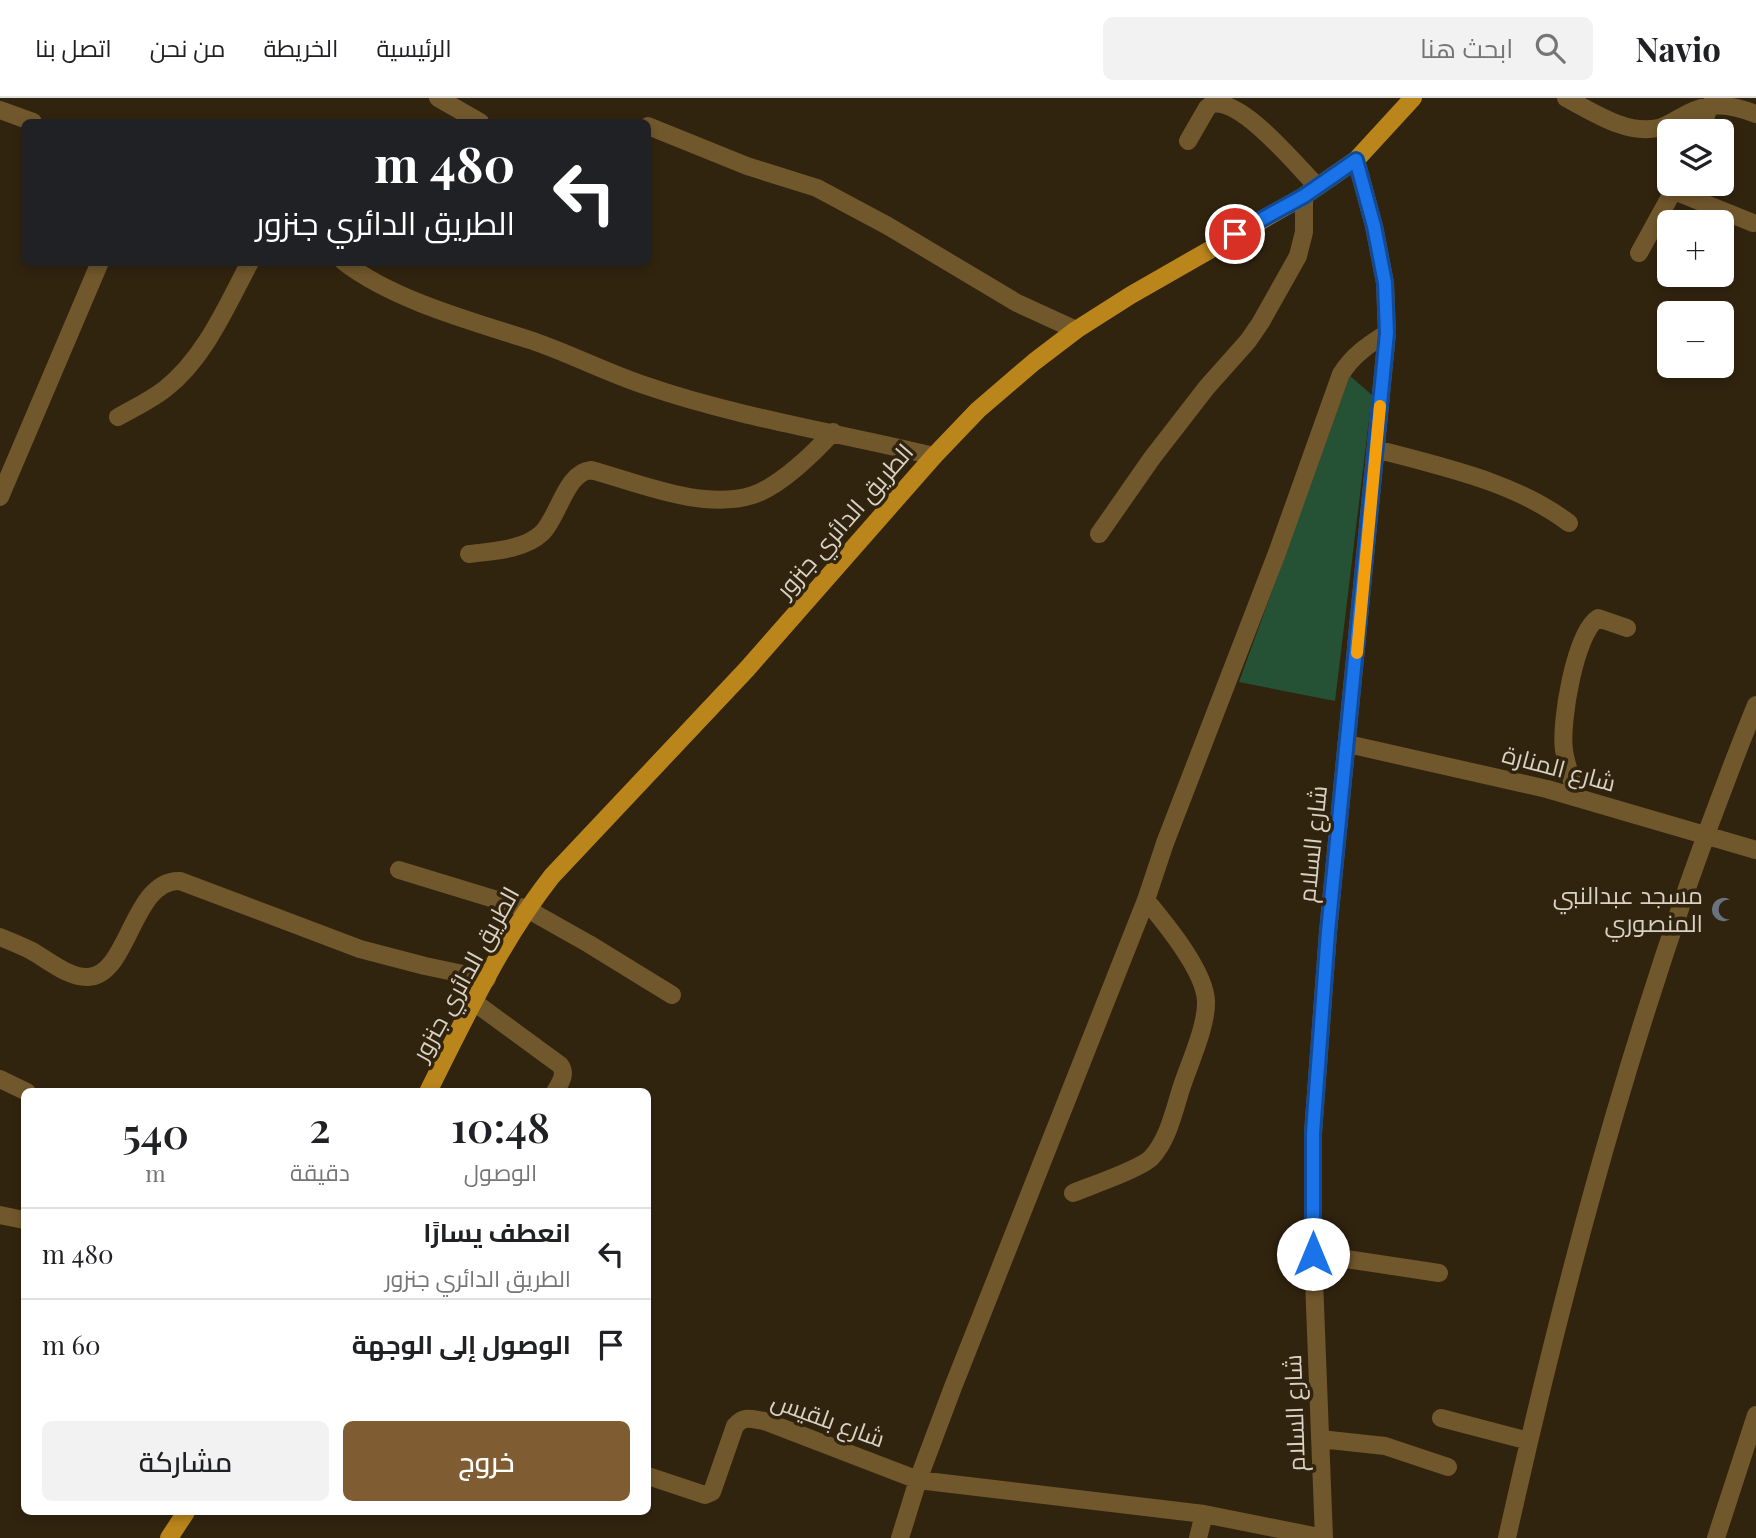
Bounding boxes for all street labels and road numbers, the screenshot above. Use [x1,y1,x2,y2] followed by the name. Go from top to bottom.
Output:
[766,436,922,608] street label: الطريق الدائري جنزور
[1499,737,1620,799] street label: شارع المنارة
[1289,784,1335,904] street label: شارع السلام
[402,880,529,1070] street label: الطريق الدائري جنزور
[1275,1354,1313,1472] street label: شارع السلام
[767,1383,890,1455] street label: شارع بلقيس

